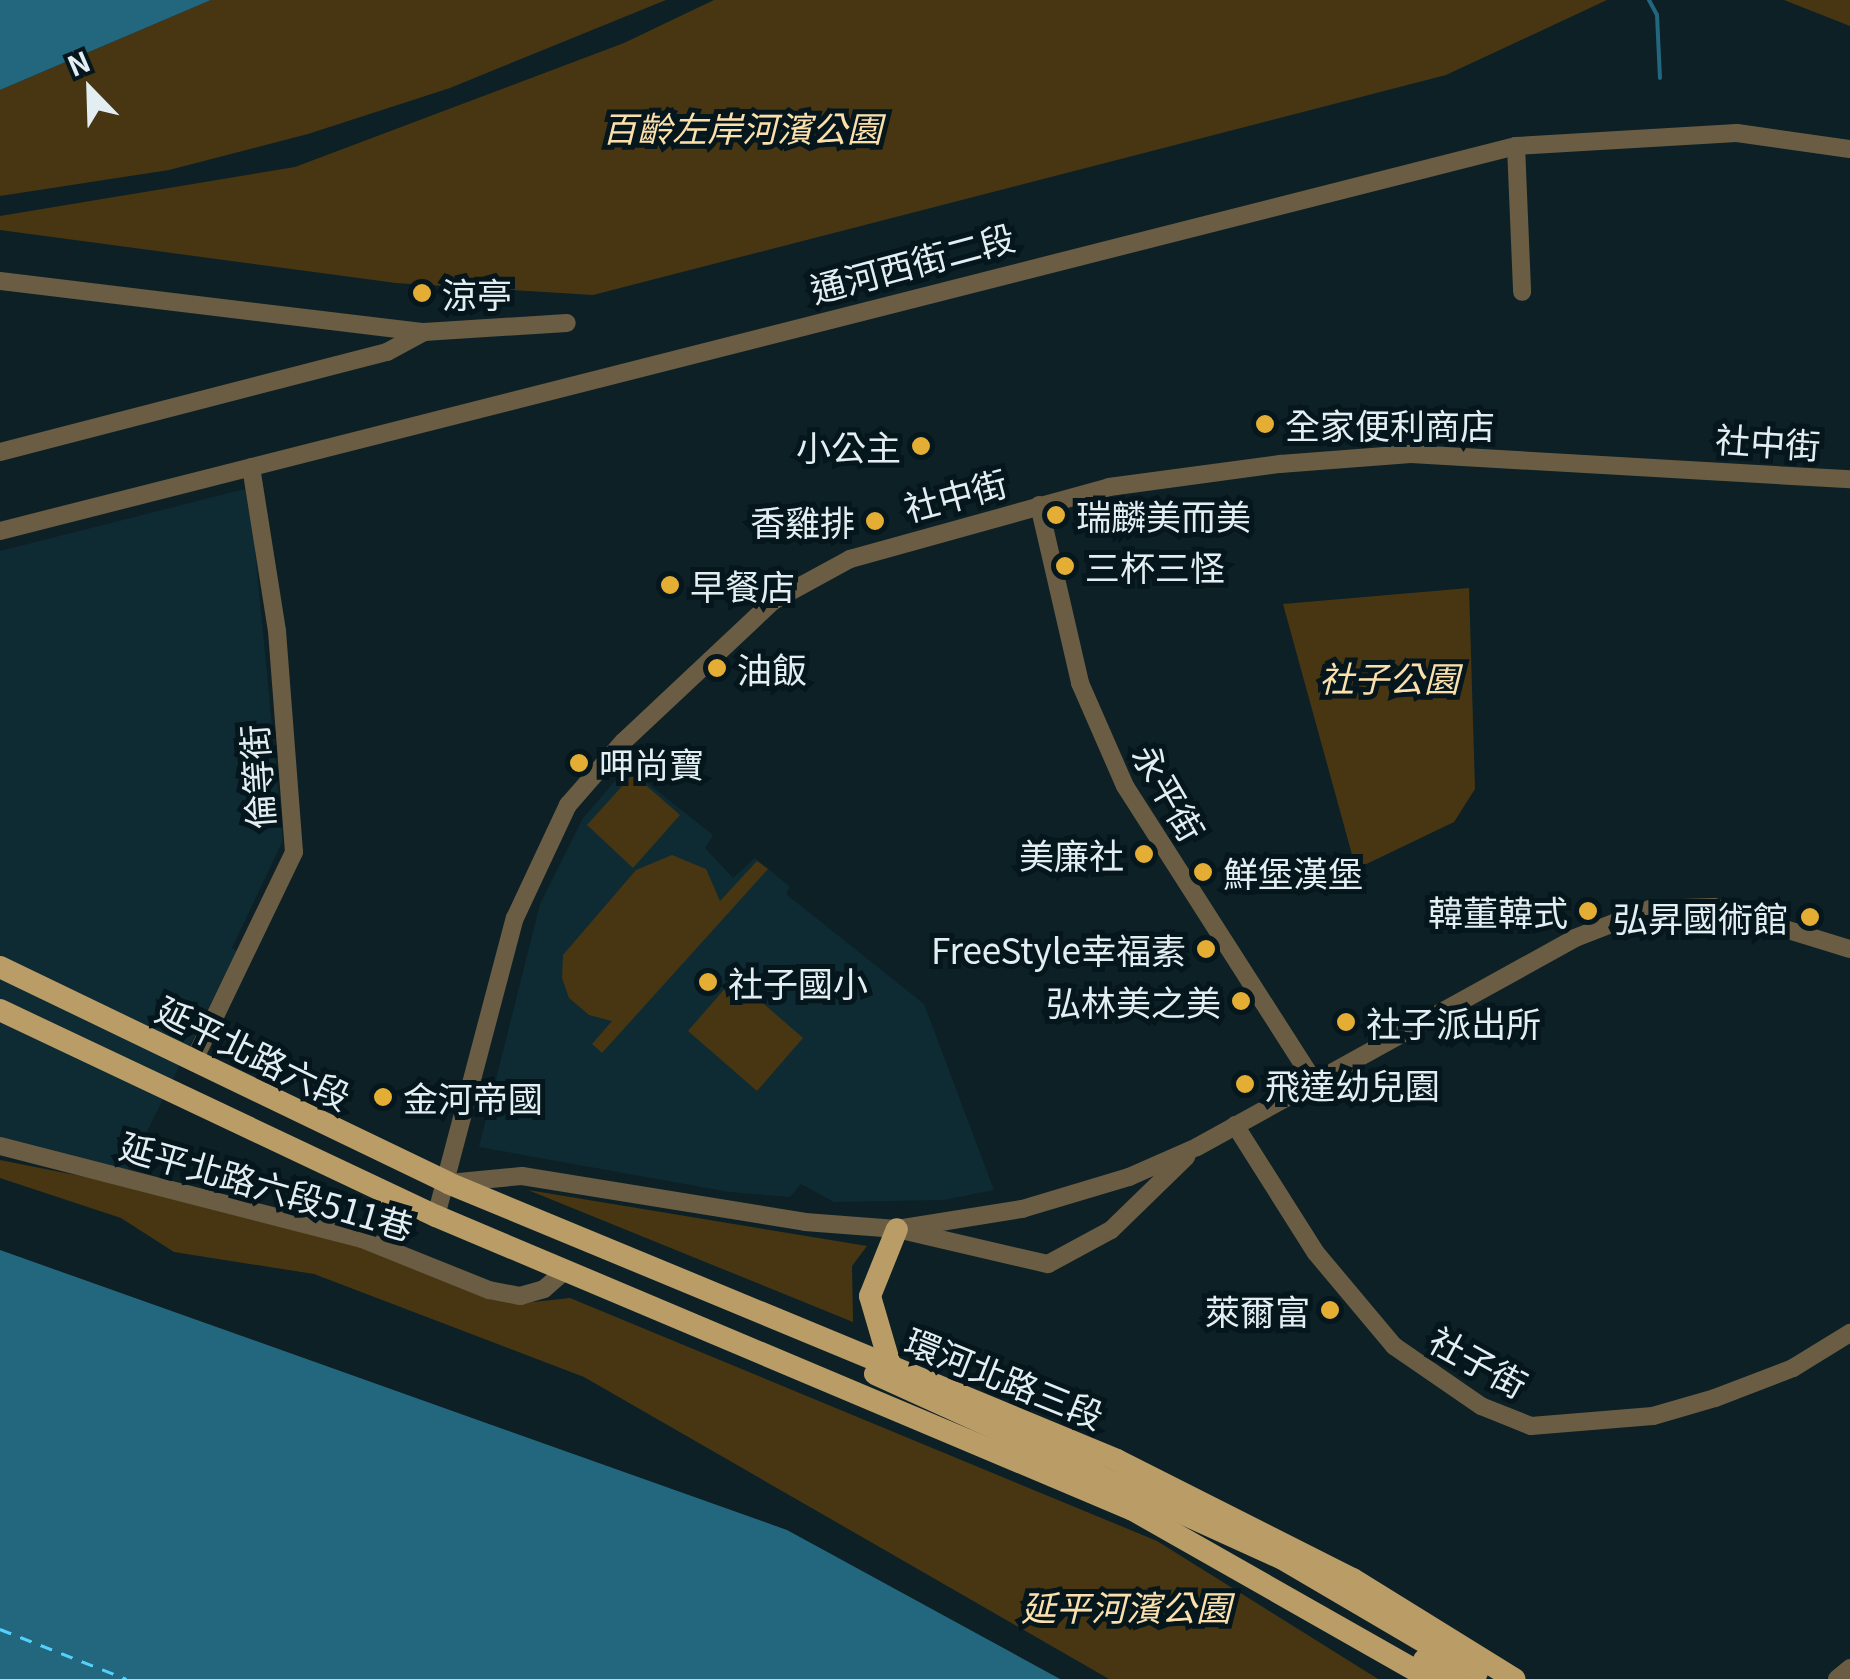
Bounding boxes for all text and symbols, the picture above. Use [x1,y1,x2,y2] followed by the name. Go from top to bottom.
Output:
[40,40,140,140] north arrow
[61,40,96,85] text: N
[602,106,882,148] park label: 百齡左岸河濱公園
[805,215,1019,309] street label: 通河西街二段
[442,272,512,314] place label: 涼亭
[411,282,433,304] marker: 涼亭
[1285,403,1495,445] place label: 全家便利商店
[1254,413,1276,435] marker: 全家便利商店
[1714,416,1822,466] street label: 社中街
[796,425,901,467] place label: 小公主
[910,435,932,457] marker: 小公主
[899,460,1011,528] street label: 社中街
[1076,494,1251,536] place label: 瑞麟美而美
[750,500,855,542] place label: 香雞排
[1045,504,1067,526] marker: 瑞麟美而美
[864,510,886,532] marker: 香雞排
[1085,545,1225,587] place label: 三杯三怪
[1054,555,1076,577] marker: 三杯三怪
[690,564,795,606] place label: 早餐店
[659,574,681,596] marker: 早餐店
[737,647,807,689] place label: 油飯
[1319,656,1459,698] park label: 社子公園
[706,657,728,679] marker: 油飯
[231,723,281,831] street label: 倫等街
[1126,736,1214,848] street label: 永平街
[599,742,704,784] place label: 呷尚寶
[568,752,590,774] marker: 呷尚寶
[1019,833,1124,875] place label: 美廉社
[1133,843,1155,865] marker: 美廉社
[1223,851,1363,893] place label: 鮮堡漢堡
[1192,861,1214,883] marker: 鮮堡漢堡
[1428,890,1568,932] place label: 韓董韓式
[1613,896,1788,938] place label: 弘昇國術館
[1577,900,1599,922] marker: 韓董韓式
[1797,904,1823,930] marker: 弘昇國術館
[931,928,1186,970] place label: FreeStyle幸福素
[1195,938,1217,960] marker: FreeStyle幸福素
[728,961,868,1003] place label: 社子國小
[697,971,719,993] marker: 社子國小
[1046,980,1221,1022] place label: 弘林美之美
[150,987,358,1117] street label: 延平北路六段
[1230,990,1252,1012] marker: 弘林美之美
[1366,1001,1541,1043] place label: 社子派出所
[1335,1011,1357,1033] marker: 社子派出所
[1265,1063,1440,1105] place label: 飛達幼兒園
[1234,1073,1256,1095] marker: 飛達幼兒園
[403,1076,543,1118] place label: 金河帝國
[372,1086,394,1108] marker: 金河帝國
[115,1123,419,1247] street label: 延平北路六段511巷
[1205,1289,1310,1331] place label: 萊爾富
[1319,1299,1341,1321] marker: 萊爾富
[1423,1317,1535,1405] street label: 社子街
[900,1318,1110,1436] street label: 環河北路三段
[1021,1585,1231,1627] park label: 延平河濱公園

